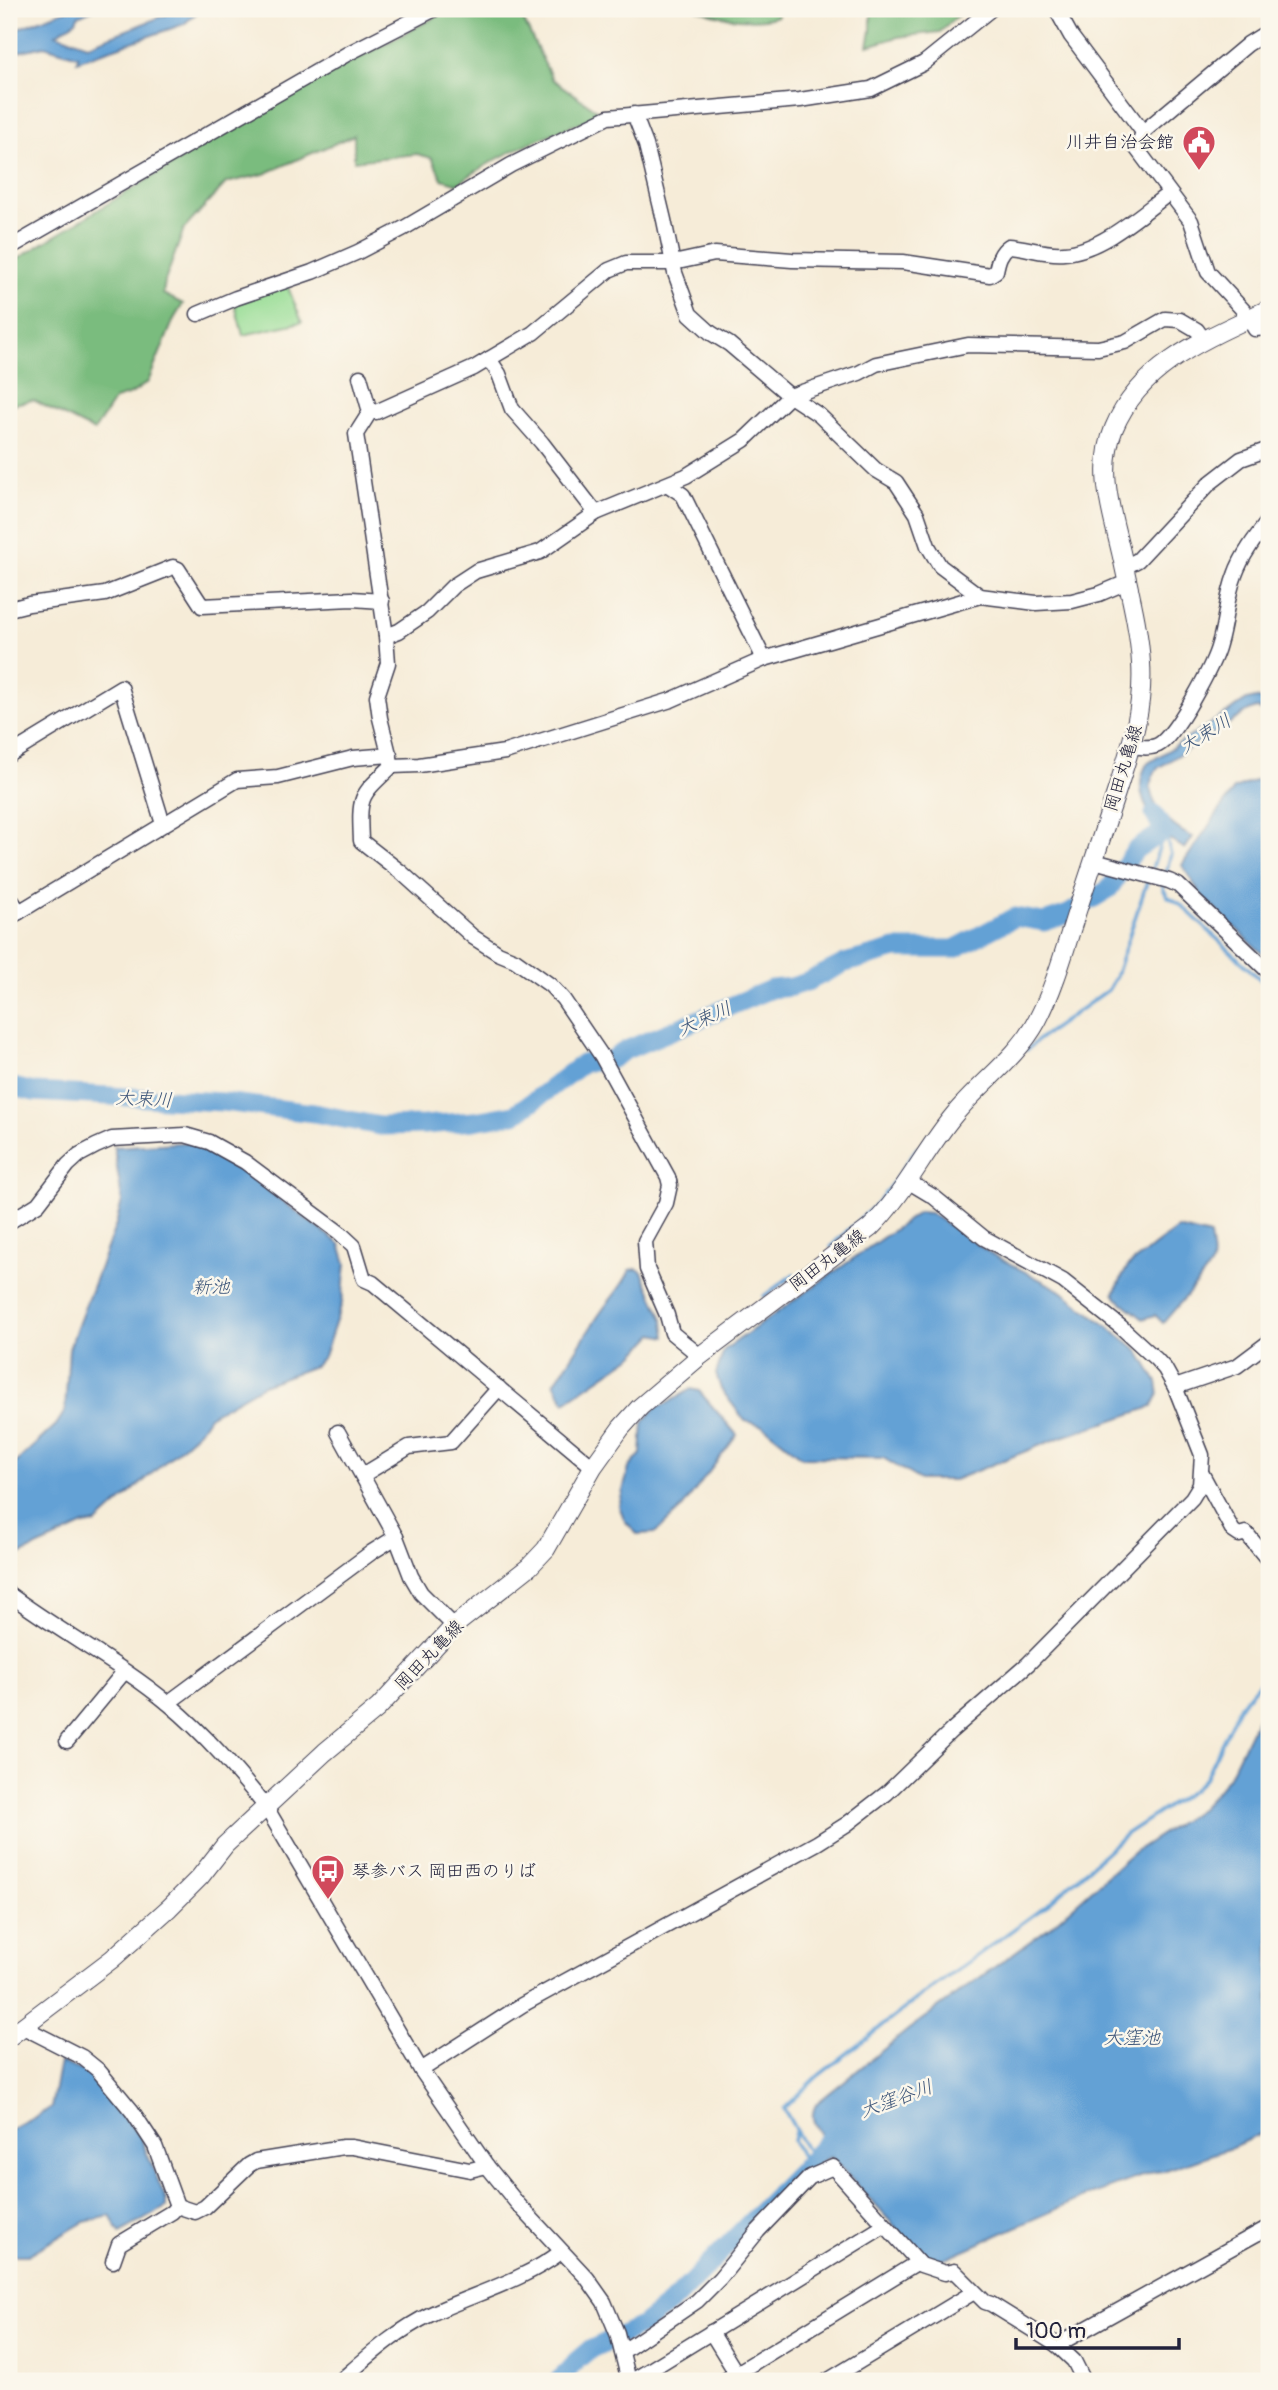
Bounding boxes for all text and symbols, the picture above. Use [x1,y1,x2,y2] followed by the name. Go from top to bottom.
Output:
[1180,123,1218,172] public building icon: 川井自治会館
[1066,131,1174,154] place label: 川井自治会館
[1175,709,1236,759] water label: 大束川
[1099,722,1148,815] street label: 岡田丸亀線
[673,996,735,1041] water label: 大束川
[115,1086,173,1112] water label: 大束川
[784,1224,870,1297] street label: 岡田丸亀線
[192,1275,231,1299] water label: 新池
[390,1615,469,1696] street label: 岡田丸亀線
[309,1852,347,1901] bus stop icon: 琴参バス 岡田西のりば
[352,1860,536,1883] place label: 琴参バス 岡田西のりば
[1103,2026,1161,2050] water label: 大窪池
[857,2075,936,2123] water label: 大窪谷川
[1016,2306,1178,2350] scale bar
[1026,2318,1086,2345] text: 100 m

